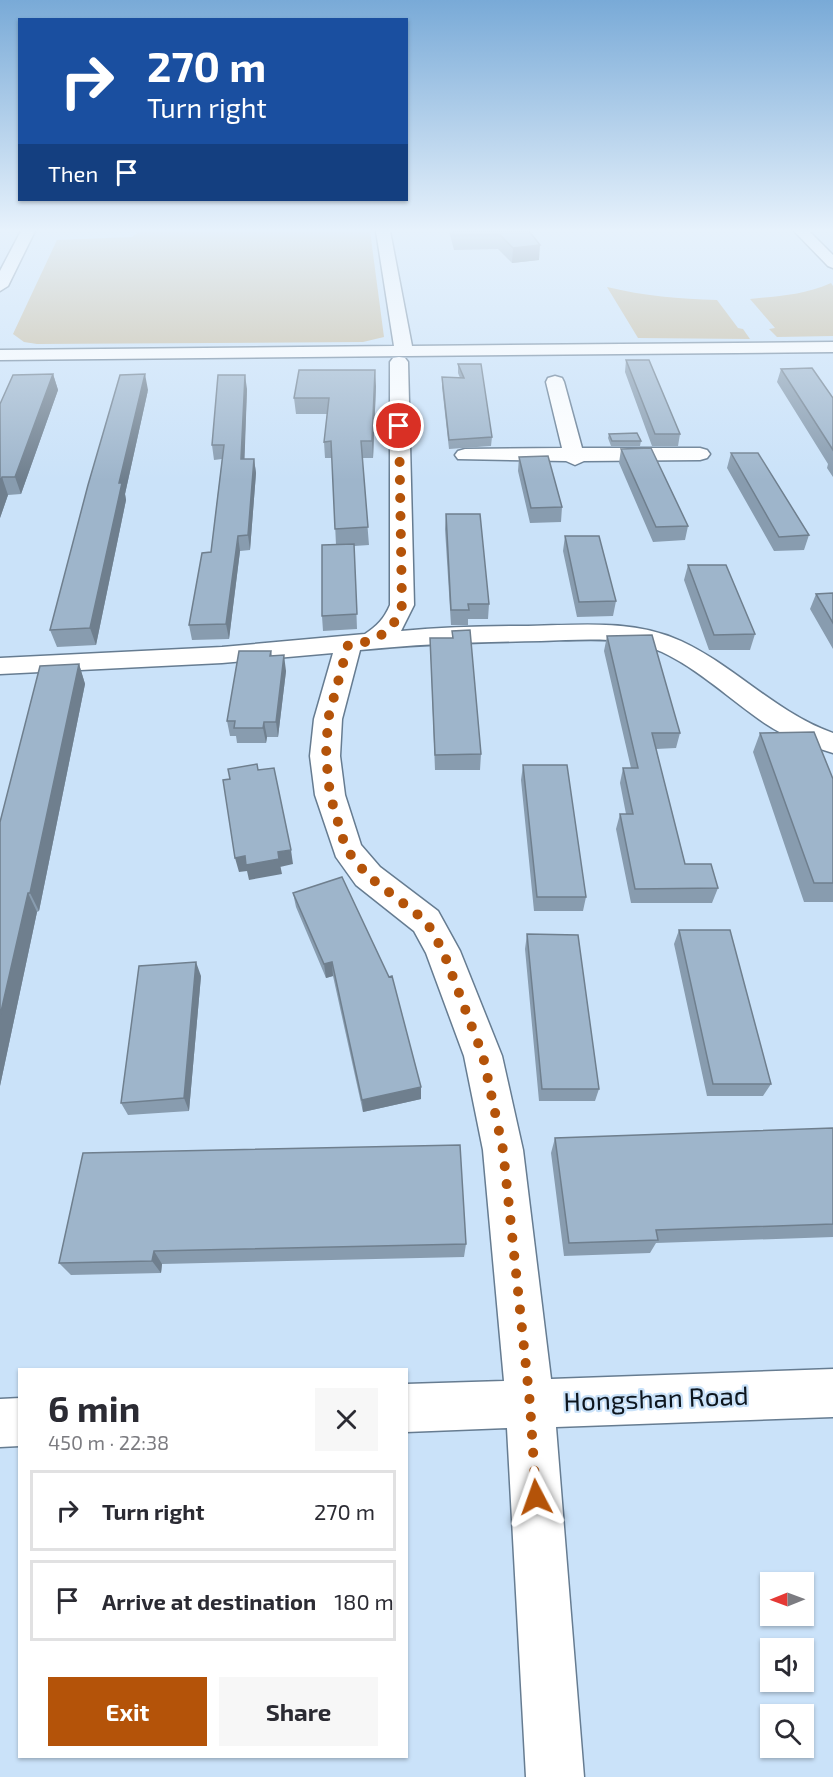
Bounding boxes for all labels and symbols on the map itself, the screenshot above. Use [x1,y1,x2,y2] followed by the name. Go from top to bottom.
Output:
[373,400,424,451] pin
[563,1379,749,1416] street label: Hongshan Road
[504,1465,568,1529] position arrow
[760,1572,814,1626] north arrow

